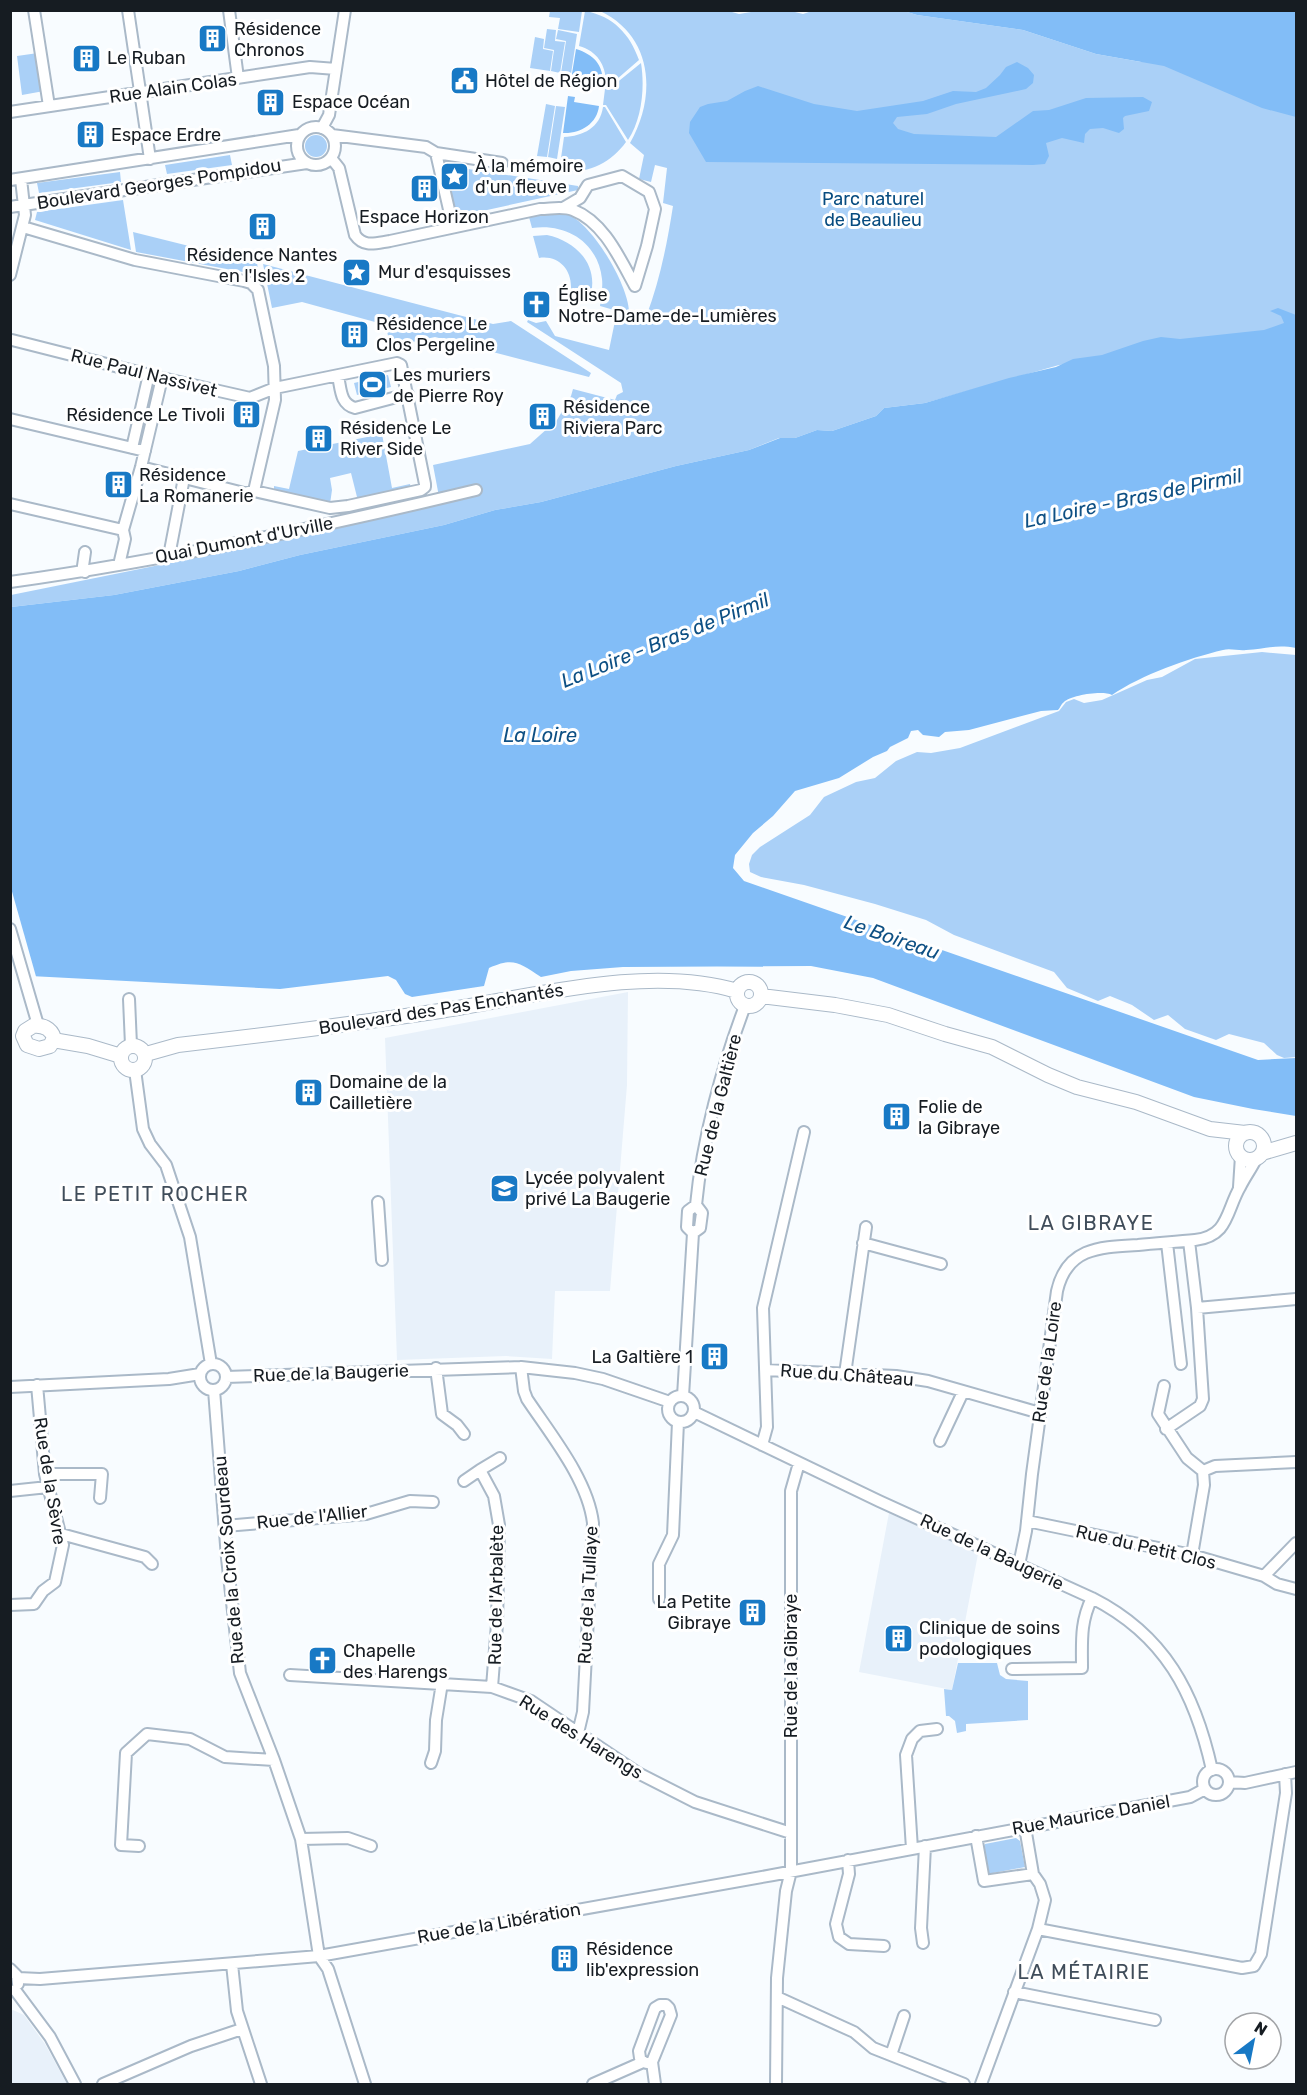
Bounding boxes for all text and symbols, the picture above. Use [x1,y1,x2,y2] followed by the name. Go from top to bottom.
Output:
[234,18,321,61] place label: Résidence Chronos
[197,23,229,55] building icon: Résidence Chronos
[70,42,102,74] building icon: Le Ruban
[107,47,186,69] place label: Le Ruban
[448,65,480,97] public building icon: Hôtel de Région
[108,68,238,108] street label: Rue Alain Colas
[485,70,617,92] place label: Hôtel de Région
[255,86,287,118] building icon: Espace Océan
[292,91,410,113] place label: Espace Océan
[74,119,106,151] building icon: Espace Erdre
[111,124,221,146] place label: Espace Erdre
[35,154,283,214] street label: Boulevard Georges Pompidou
[475,155,583,198] place label: À la mémoire d'un fleuve
[438,160,470,192] place icon: À la mémoire d'un fleuve
[408,172,440,204] building icon: Espace Horizon
[822,188,924,231] park label: Parc naturel de Beaulieu
[359,206,489,228] place label: Espace Horizon
[246,210,278,242] building icon: Résidence Nantes en l'Isles 2
[187,244,337,287] place label: Résidence Nantes en l'Isles 2
[341,256,373,288] place icon: Mur d'esquisses
[378,261,511,283] place label: Mur d'esquisses
[558,284,777,327] place label: Église Notre-Dame-de-Lumières
[521,289,553,321] church icon: Église Notre-Dame-de-Lumières
[376,313,495,356] place label: Résidence Le Clos Pergeline
[339,318,371,350] building icon: Résidence Le Clos Pergeline
[69,344,219,402] street label: Rue Paul Nassivet
[393,364,504,407] place label: Les muriers de Pierre Roy
[356,369,388,401] sports icon: Les muriers de Pierre Roy
[563,396,663,439] place label: Résidence Riviera Parc
[230,399,262,431] building icon: Résidence Le Tivoli
[526,401,558,433] building icon: Résidence Riviera Parc
[66,404,225,426] place label: Résidence Le Tivoli
[340,417,451,460] place label: Résidence Le River Side
[303,422,335,454] building icon: Résidence Le River Side
[1022,463,1245,533] water label: La Loire - Bras de Pirmil
[139,464,254,507] place label: Résidence La Romanerie
[102,469,134,501] building icon: Résidence La Romanerie
[153,512,335,568] street label: Quai Dumont d'Urville
[557,587,774,693] water label: La Loire - Bras de Pirmil
[503,723,577,747] water label: La Loire
[841,910,943,964] water label: Le Boireau
[317,979,565,1039] street label: Boulevard des Pas Enchantés
[690,1032,746,1178] street label: Rue de la Galtière
[329,1071,447,1114] place label: Domaine de la Cailletière
[292,1076,324,1108] building icon: Domaine de la Cailletière
[918,1096,1000,1139] place label: Folie de la Gibraye
[881,1101,913,1133] building icon: Folie de la Gibraye
[525,1167,670,1210] place label: Lycée polyvalent privé La Baugerie
[488,1172,520,1204] school or university icon: Lycée polyvalent privé La Baugerie
[61,1182,249,1206] district label: LE PETIT ROCHER
[1028,1211,1154,1235] district label: LA GIBRAYE
[1028,1300,1066,1424] street label: Rue de la Loire
[698,1341,730,1373] building icon: La Galtière 1
[592,1346,693,1368] place label: La Galtière 1
[253,1359,409,1387] street label: Rue de la Baugerie
[780,1359,914,1391] street label: Rue du Château
[29,1416,71,1546] street label: Rue de la Sèvre
[209,1455,249,1665] street label: Rue de la Croix Sourdeau
[255,1500,369,1534] street label: Rue de l'Allier
[917,1509,1067,1595] street label: Rue de la Baugerie
[1074,1520,1218,1574] street label: Rue du Petit Clos
[484,1525,508,1665] street label: Rue de l'Arbalète
[573,1525,603,1665] street label: Rue de la Tullaye
[657,1591,731,1634] place label: La Petite Gibraye
[780,1594,802,1738] street label: Rue de la Gibraye
[736,1596,768,1628] building icon: La Petite Gibraye
[919,1617,1060,1660] place label: Clinique de soins podologiques
[882,1622,914,1654] building icon: Clinique de soins podologiques
[343,1640,448,1683] place label: Chapelle des Harengs
[306,1645,338,1677] church icon: Chapelle des Harengs
[515,1690,647,1784] street label: Rue des Harengs
[1010,1790,1172,1840] street label: Rue Maurice Daniel
[416,1898,582,1948] street label: Rue de la Libération
[586,1938,699,1981] place label: Résidence lib'expression
[549,1943,581,1975] building icon: Résidence lib'expression
[1017,1960,1151,1984] district label: LA MÉTAIRIE
[1223,2011,1283,2071] north arrow
[1251,2018,1271,2040] text: N

